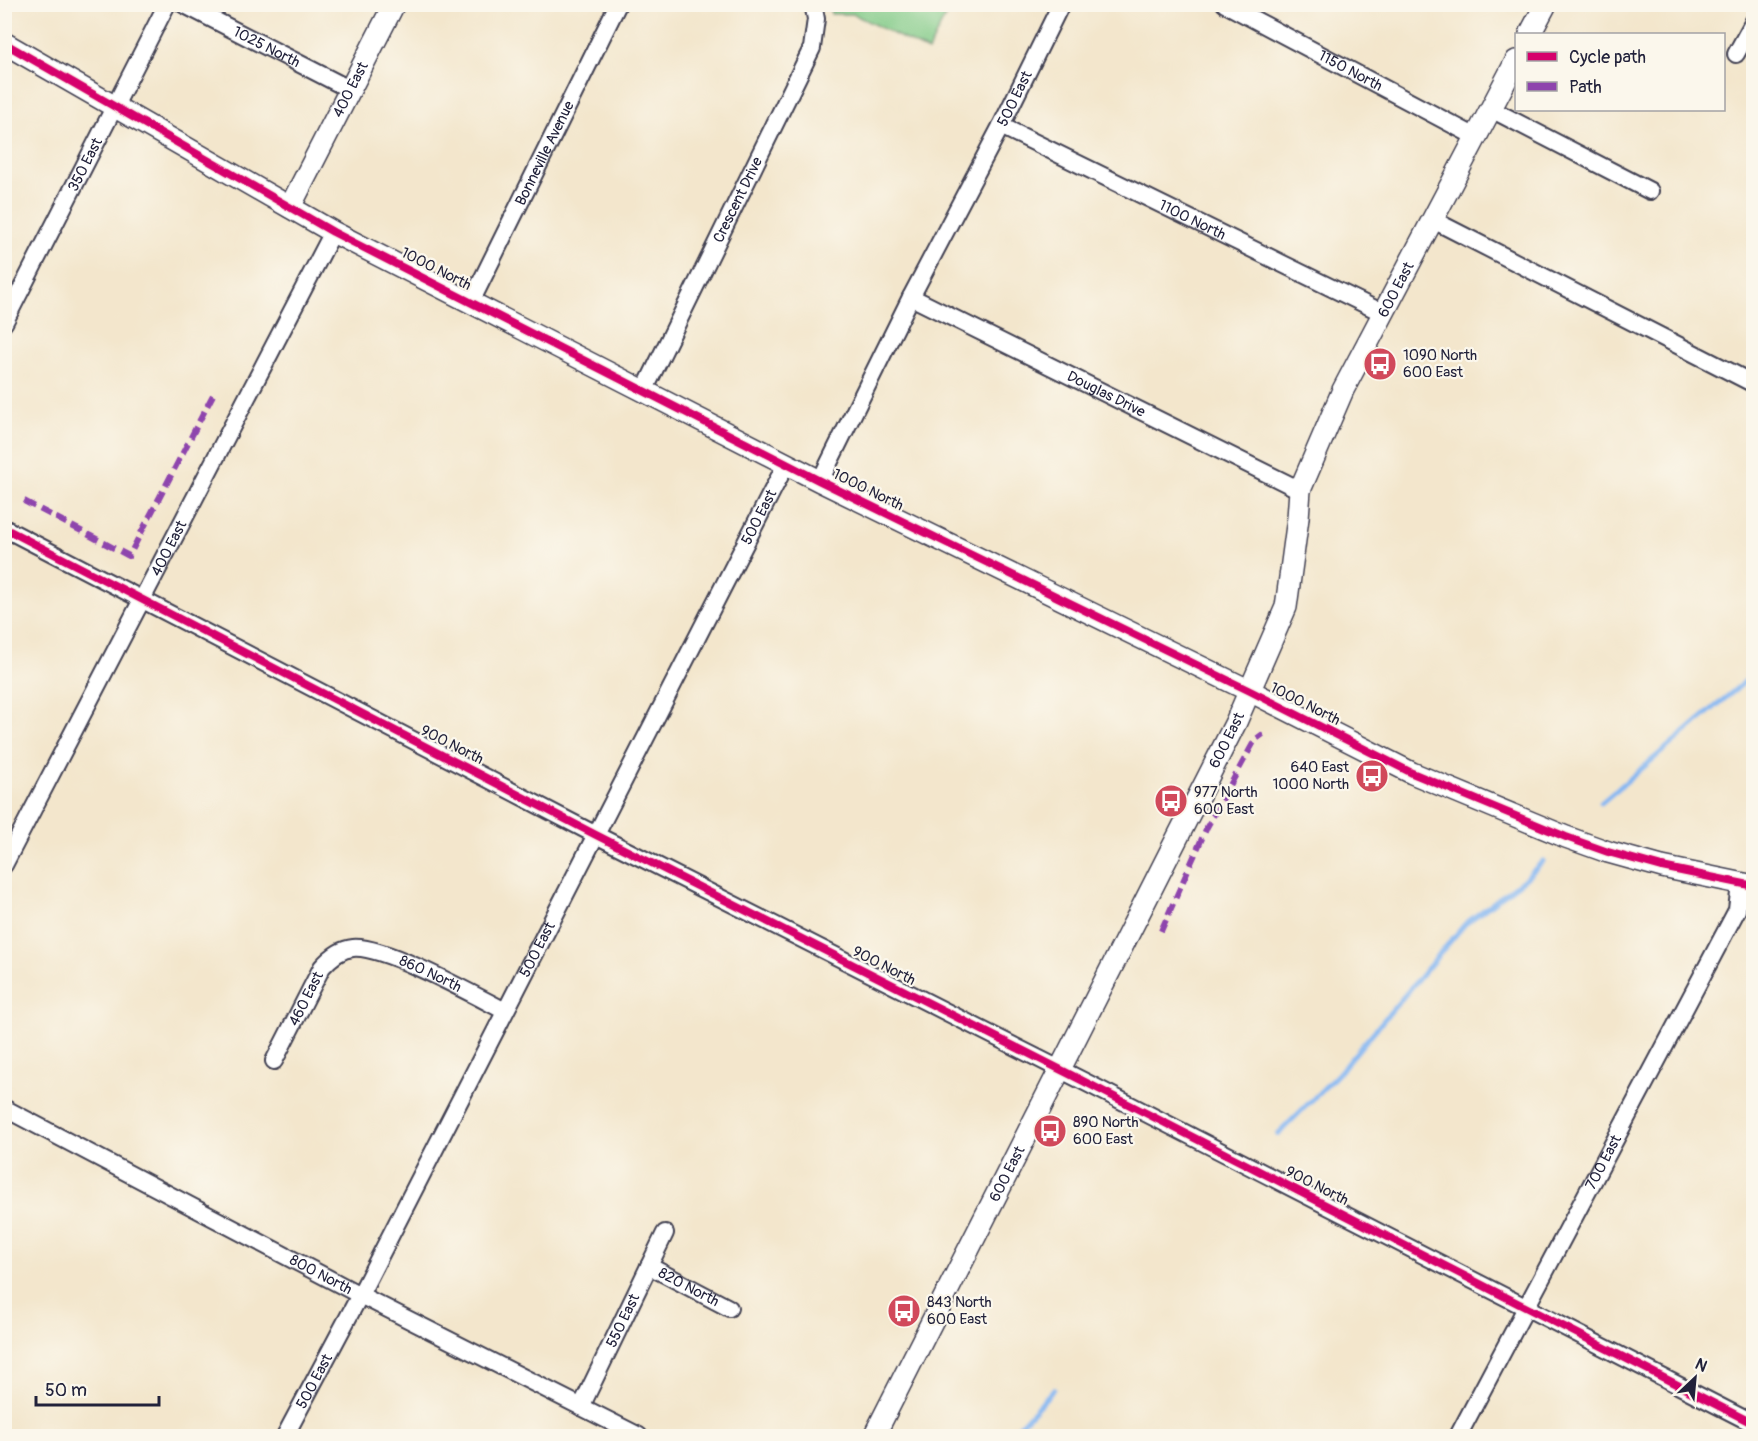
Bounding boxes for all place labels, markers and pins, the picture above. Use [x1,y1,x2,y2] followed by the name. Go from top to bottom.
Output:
[1362,346,1398,382] bus stop icon: 1090 North 600 East
[1403,346,1477,382] place label: 1090 North 600 East
[1273,758,1350,794] place label: 640 East 1000 North
[1354,758,1390,794] bus stop icon: 640 East 1000 North
[1153,783,1189,819] bus stop icon: 977 North 600 East
[1194,783,1257,819] place label: 977 North 600 East
[1032,1113,1068,1149] bus stop icon: 890 North 600 East
[1073,1113,1138,1149] place label: 890 North 600 East
[886,1293,922,1329] bus stop icon: 843 North 600 East
[927,1293,992,1329] place label: 843 North 600 East

